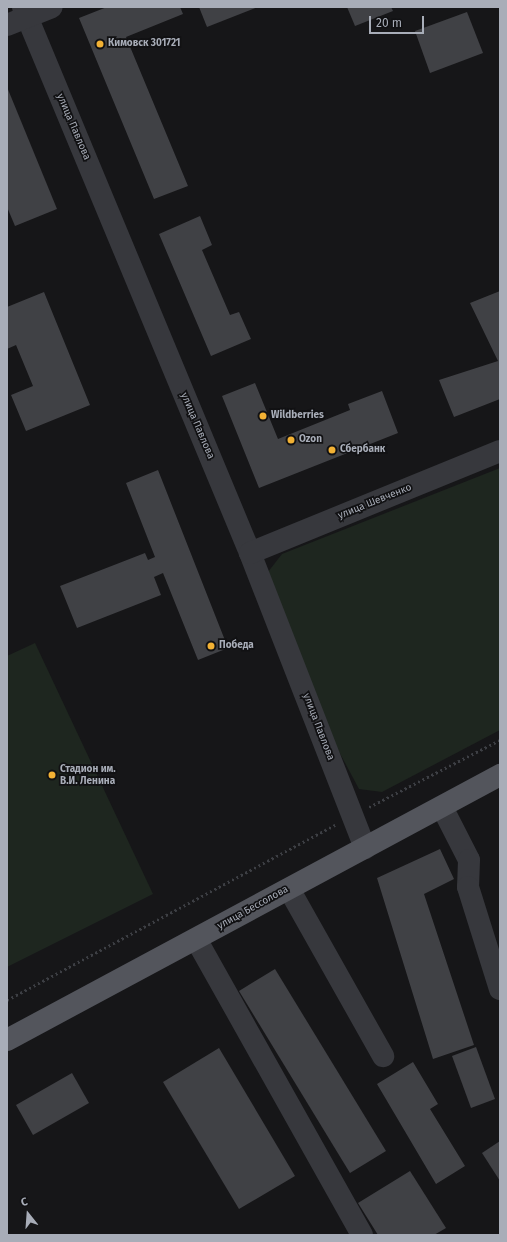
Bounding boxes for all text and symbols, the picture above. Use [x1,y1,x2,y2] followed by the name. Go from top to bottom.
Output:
[371,8,426,34] scale bar
[376,16,402,30] text: 20 m
[108,38,180,50] place label: Кимовск 301721
[95,39,105,49] marker: Кимовск 301721
[54,92,92,162] street label: улица Павлова
[178,391,216,461] street label: улица Павлова
[271,410,324,422] place label: Wildberries
[258,411,268,421] marker: Wildberries
[299,434,322,446] place label: Ozon
[286,435,296,445] marker: Ozon
[340,444,385,456] place label: Сбербанк
[327,445,337,455] marker: Сбербанк
[336,482,414,522] street label: улица Шевченко
[219,640,254,652] place label: Победа
[206,641,216,651] marker: Победа
[300,692,336,762] street label: улица Павлова
[60,763,116,786] place label: Стадион им. В.И. Ленина
[47,770,57,780] marker: Стадион им. В.И. Ленина
[215,884,291,932] street label: улица Бессолова
[8,1194,48,1234] north arrow
[19,1195,29,1209] text: С

